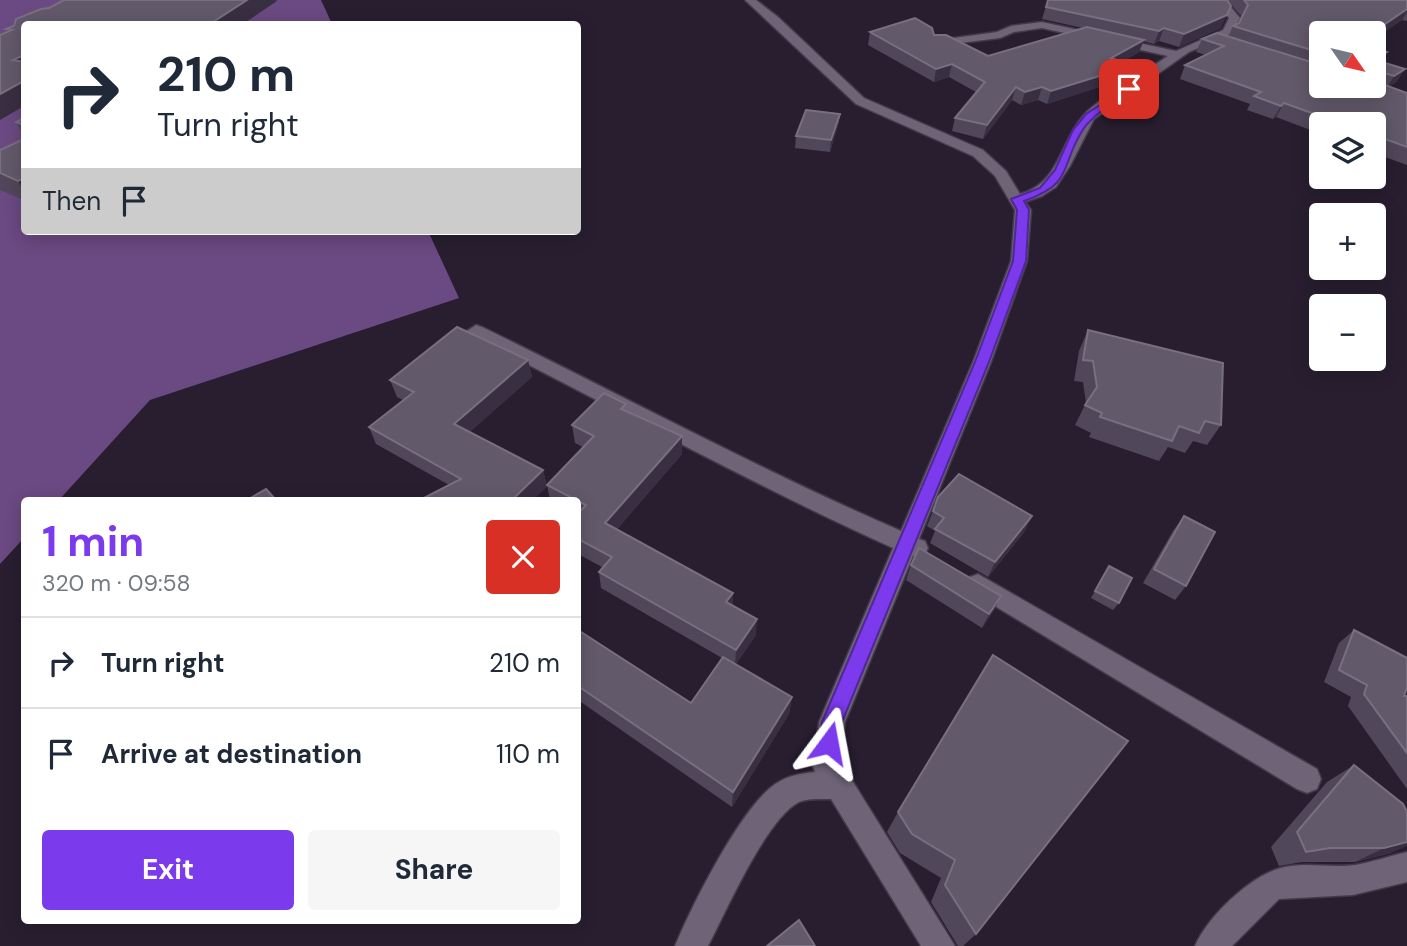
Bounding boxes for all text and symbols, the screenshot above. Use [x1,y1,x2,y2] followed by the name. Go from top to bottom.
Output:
[1309,21,1386,98] north arrow
[1309,21,1386,371] map controls
[157,42,295,106] text: 210 m
[42,49,133,140] icon: right
[1099,59,1159,119] pin
[1110,70,1148,108] icon: arrive
[157,104,299,146] text: Turn right
[1309,112,1386,189] button: layers
[115,182,153,220] icon: arrive
[42,184,101,218] text: Then
[1309,203,1386,280] button: +
[1309,294,1386,371] button: −
[42,514,144,569] text: 1 min
[486,520,560,594] button: close
[42,568,191,598] text: 320 m · 09:58
[42,644,80,682] icon: right
[101,646,225,680] text: Turn right
[489,646,560,680] text: 210 m
[792,706,866,780] position arrow
[42,735,80,773] icon: arrive
[101,737,362,771] text: Arrive at destination
[496,737,560,771] text: 110 m
[42,830,294,910] button: Exit
[308,830,560,910] button: Share

